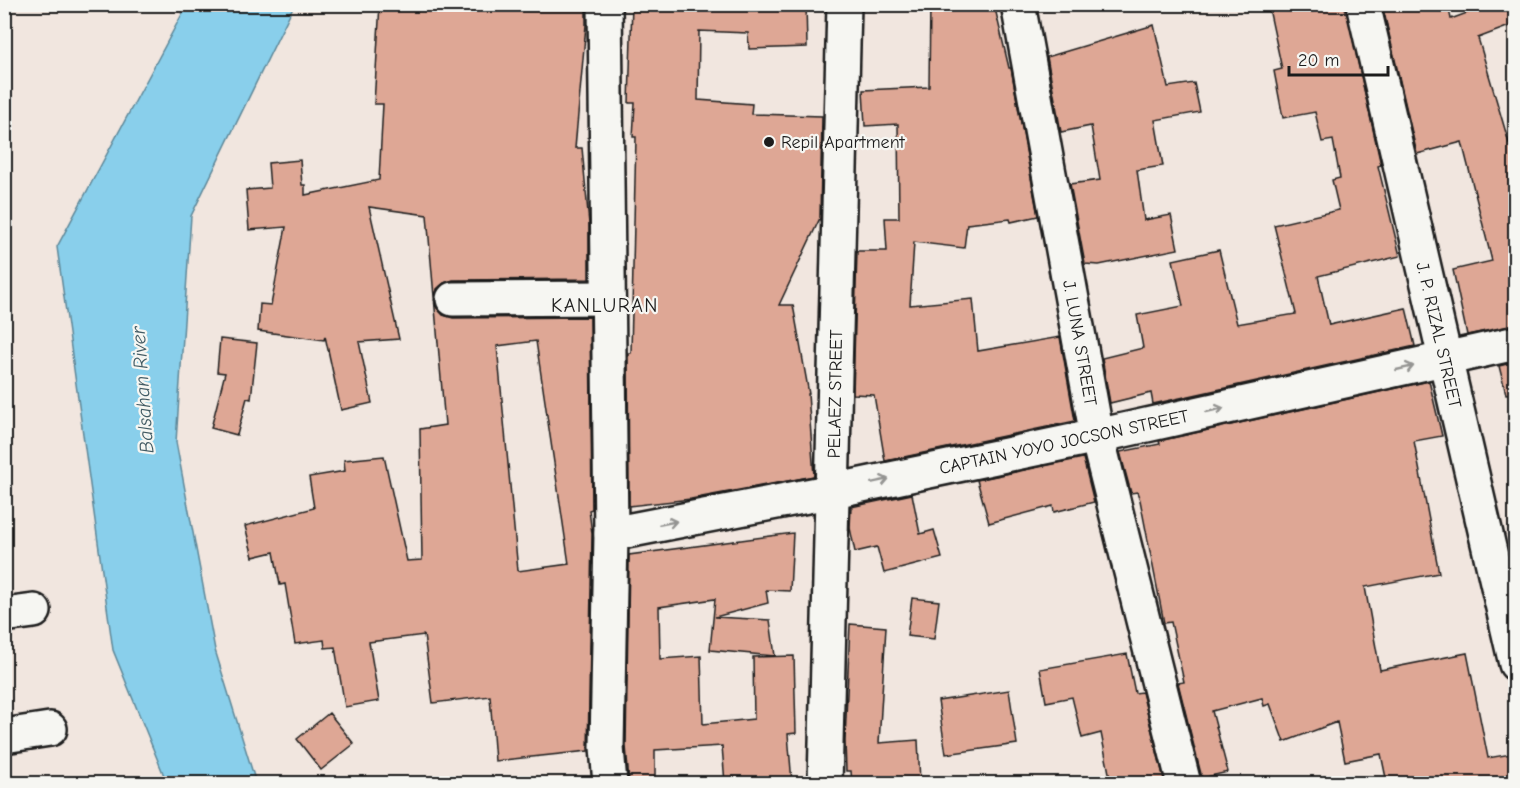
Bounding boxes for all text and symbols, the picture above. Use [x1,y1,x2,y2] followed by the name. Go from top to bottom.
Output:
[1289,39,1388,77] scale bar
[1298,50,1339,71] text: 20 m
[781,132,906,153] place label: Repil Apartment
[762,135,776,149] marker: Repil Apartment
[1411,260,1466,411] street label: J. P. RIZAL STREET
[1058,279,1101,408] street label: J. LUNA STREET
[551,294,659,317] district label: KANLURAN
[127,325,158,454] water label: Balsahan River
[824,329,847,459] street label: PELAEZ STREET
[1395,361,1414,373] one-way arrow
[1204,404,1224,415] one-way arrow
[937,406,1191,479] street label: CAPTAIN YOYO JOCSON STREET
[870,475,889,487] one-way arrow
[658,517,677,528] one-way arrow

